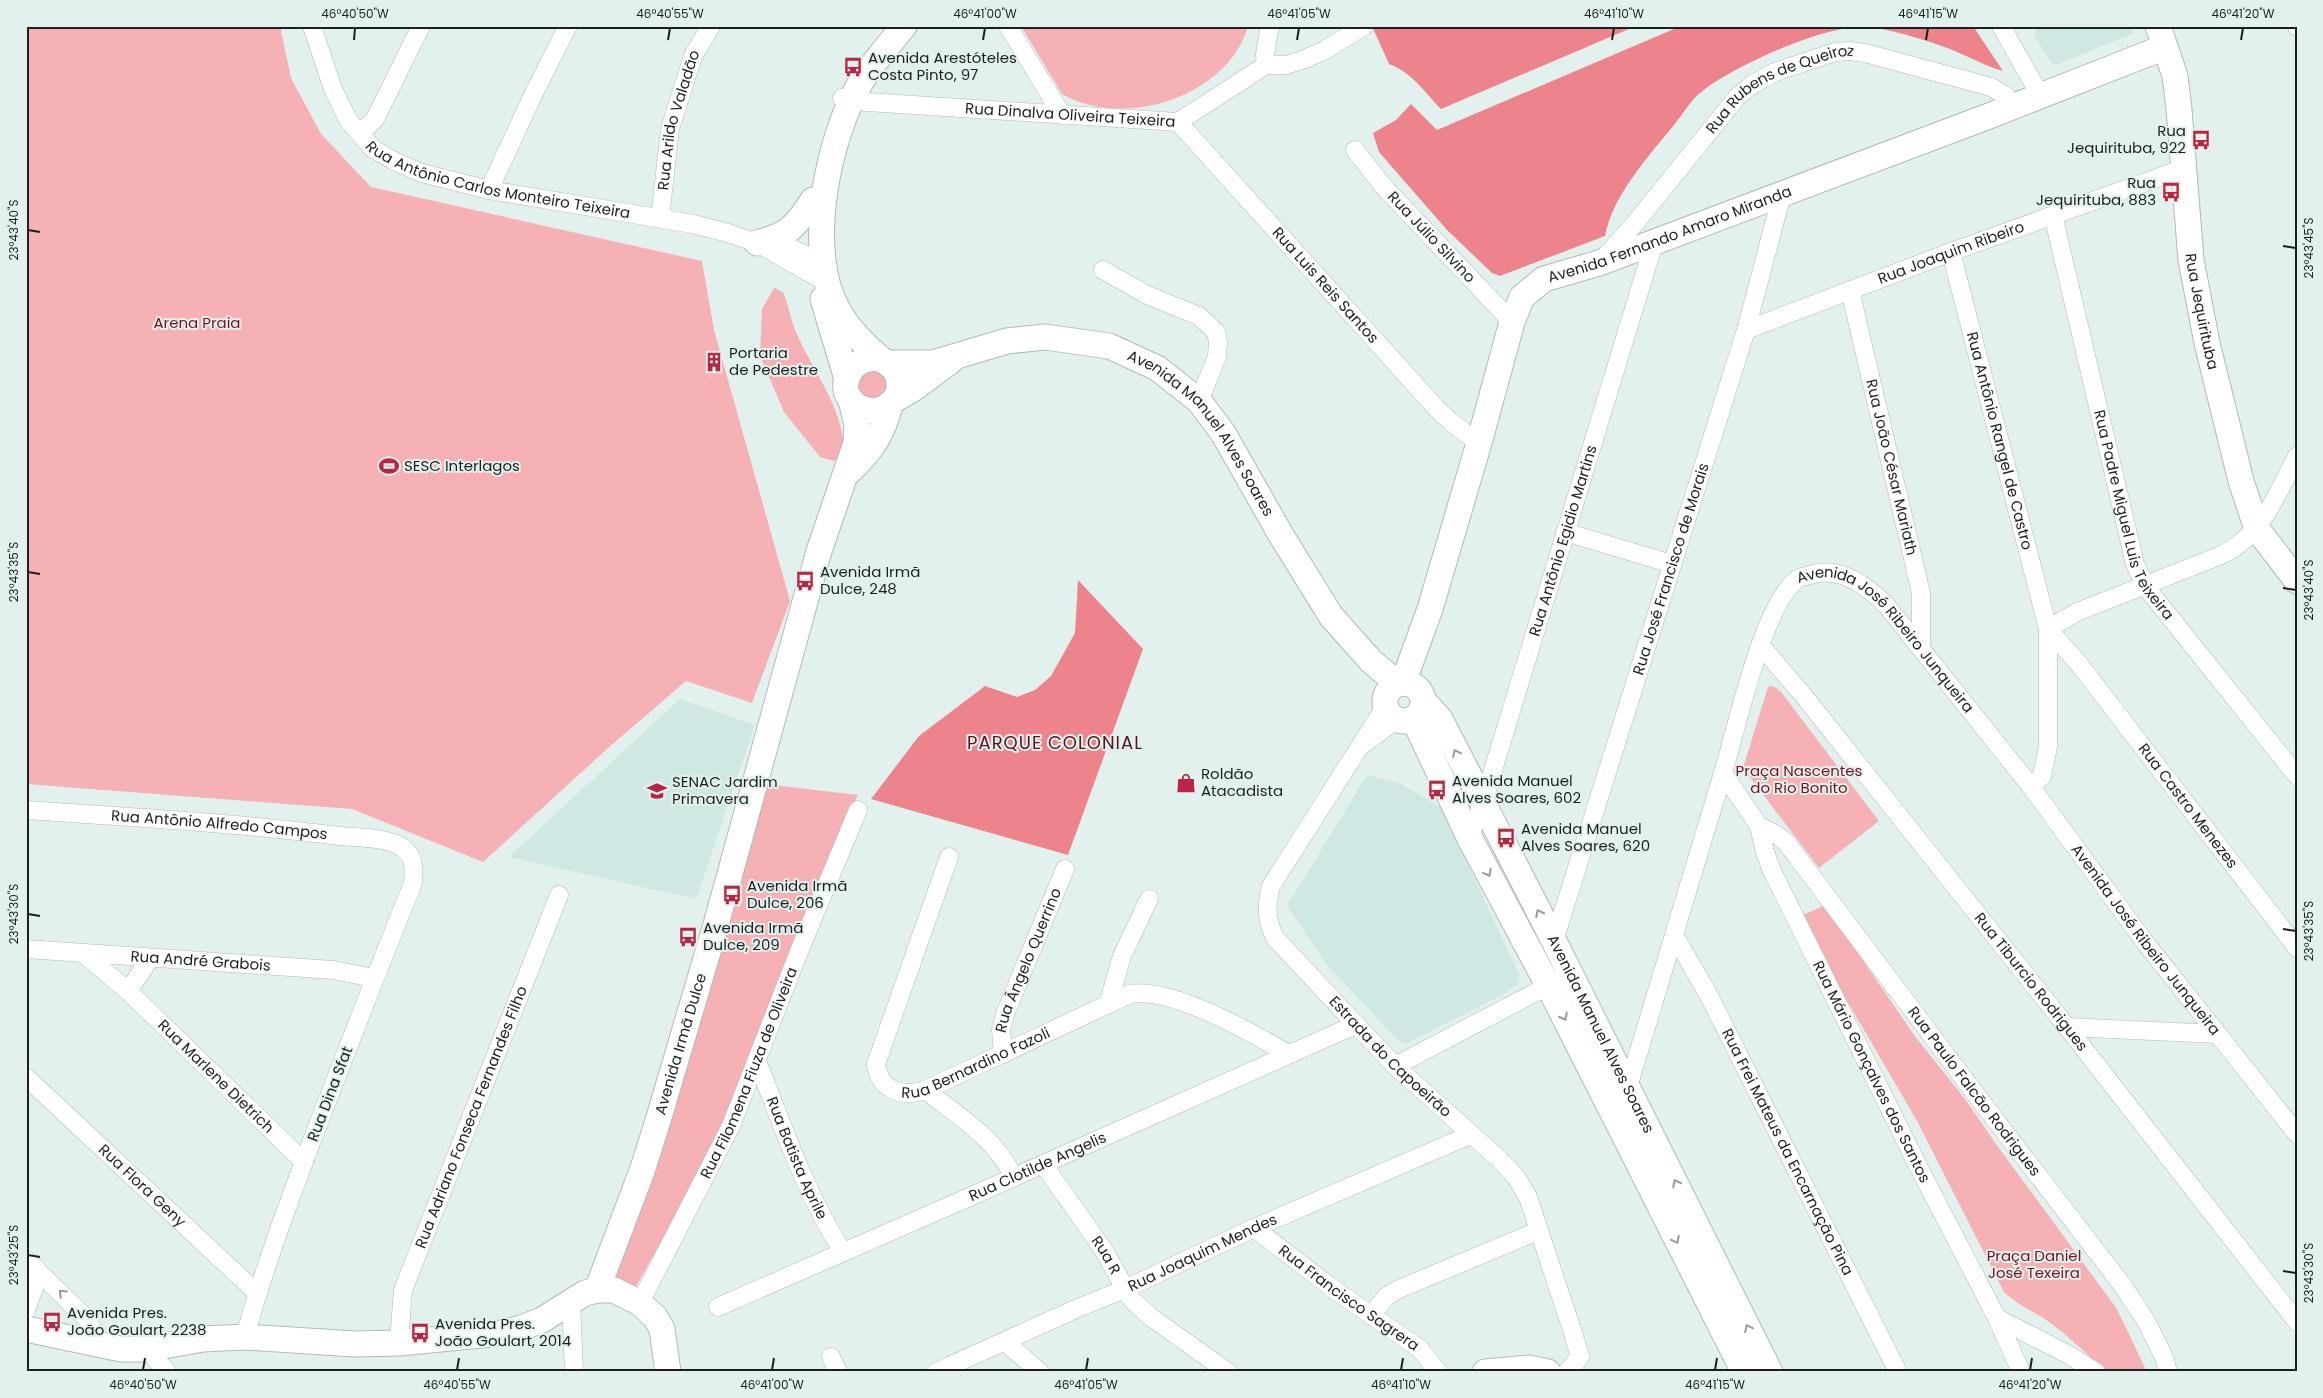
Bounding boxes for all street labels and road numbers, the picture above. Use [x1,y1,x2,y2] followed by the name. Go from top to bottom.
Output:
[1701,40,1856,138] street label: Rua Rubens de Queiroz
[652,45,705,191] street label: Rua Arildo Valadão
[964,97,1176,132] street label: Rua Dinalva Oliveira Teixeira
[361,136,632,223] street label: Rua Antônio Carlos Monteiro Teixeira
[1545,180,1795,287] street label: Avenida Fernando Amaro Miranda
[1383,186,1480,287] street label: Rua Júlio Silvino
[1874,216,2027,289] street label: Rua Joaquim Ribeiro
[1268,222,1384,348] street label: Rua Luis Reis Santos
[2181,252,2224,372] street label: Rua Jequirituba
[1962,329,2038,552] street label: Rua Antônio Rangel de Castro
[1124,345,1279,520] street label: Avenida Manuel Alves Soares
[1861,377,1923,557] street label: Rua João César Mariath
[2089,408,2179,624] street label: Rua Padre Miguel Luis Teixeira
[1524,442,1602,639] street label: Rua Antônio Egidio Martins
[1627,460,1714,677] street label: Rua José Francisco de Morais
[1794,561,1979,717] street label: Avenida José Ribeiro Junqueira
[2134,739,2243,873] street label: Rua Castro Menezes
[110,805,329,844] street label: Rua Antônio Alfredo Campos
[2067,840,2226,1039] street label: Avenida José Ribeiro Junqueira
[990,885,1066,1035] street label: Rua Ângelo Querrino
[1970,908,2093,1055] street label: Rua Tiburcio Rodrigues
[1542,931,1660,1137] street label: Avenida Manuel Alves Soares
[130,945,272,976] street label: Rua André Grabois
[1808,957,1936,1186] street label: Rua Mário Gonçalves dos Santos
[695,964,802,1182] street label: Rua Filomena Fiuza de Oliveira
[649,971,711,1117] street label: Avenida Irmã Dulce
[410,983,532,1251] street label: Rua Adriano Fonseca Fernandes Filho
[1324,991,1456,1122] street label: Estrada do Capoeirão
[1903,1002,2046,1180] street label: Rua Paulo Falcão Rodrigues
[153,1015,279,1137] street label: Rua Marlene Dietrich
[901,1022,1053,1103] street label: Rua Bernardino Fazoli
[1717,1025,1859,1279] street label: Rua Frei Mateus da Encarnação Pina
[302,1043,357,1144] street label: Rua Dina Sfat
[762,1094,833,1223] street label: Rua Batista Aprile
[965,1126,1110,1206] street label: Rua Clotilde Angelis
[94,1139,191,1232] street label: Rua Flora Geny
[1124,1208,1280,1296] street label: Rua Joaquim Mendes
[1087,1231,1126,1278] street label: Rua R
[1274,1240,1424,1356] street label: Rua Francisco Sagrera

